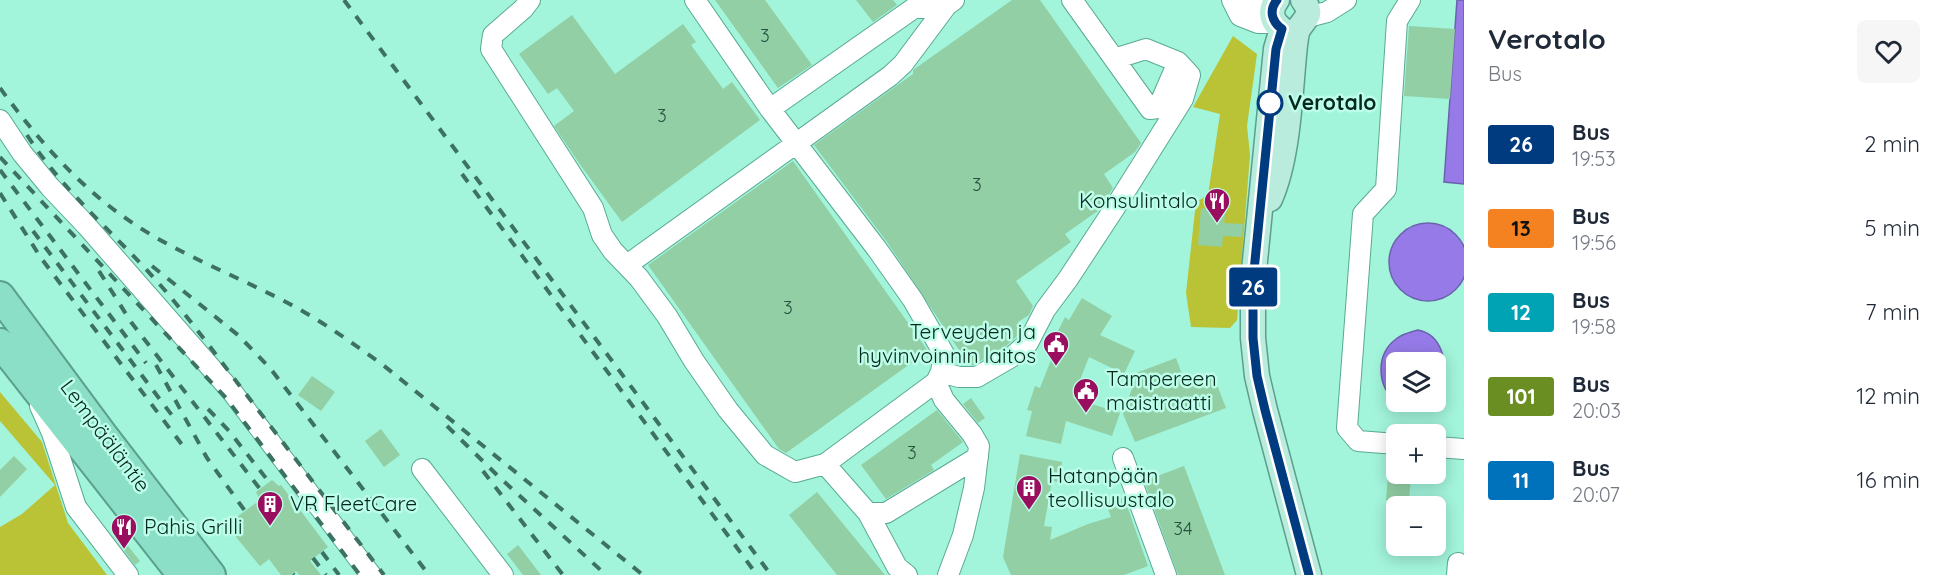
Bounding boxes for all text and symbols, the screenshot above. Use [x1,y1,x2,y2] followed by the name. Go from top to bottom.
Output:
[1857,20,1920,83] button: heart
[1488,21,1606,56] text: Verotalo
[760,24,770,47] house number: 3
[1488,61,1522,86] text: Bus
[1288,89,1376,115] place label: Verotalo
[1257,90,1283,116] marker: Verotalo
[657,104,667,127] house number: 3
[1572,118,1610,146] text: Bus
[1864,130,1920,158] text: 2 min
[1509,131,1533,157] text: 26
[1572,146,1616,171] text: 19:53
[972,173,982,196] house number: 3
[1202,186,1232,224] restaurant icon: Konsulintalo
[1079,187,1198,213] place label: Konsulintalo
[1572,202,1610,230] text: Bus
[1865,214,1920,242] text: 5 min
[1511,215,1531,241] text: 13
[1572,230,1616,255] text: 19:56
[1226,268,1280,306] line badge: 26
[1241,274,1265,300] text: 26
[1572,286,1610,314] text: Bus
[783,296,793,319] house number: 3
[1865,298,1920,326] text: 7 min
[1511,299,1531,325] text: 12
[1572,314,1616,339] text: 19:58
[858,318,1036,368] place label: Terveyden ja hyvinvoinnin laitos
[1041,329,1071,367] public building icon: Terveyden ja hyvinvoinnin laitos
[1386,352,1446,556] map controls
[1386,352,1446,412] button: layers
[1106,365,1217,415] place label: Tampereen maistraatti
[1572,370,1610,398] text: Bus
[55,374,156,497] street label: Lempääläntie
[1071,376,1101,414] public building icon: Tampereen maistraatti
[1856,382,1920,410] text: 12 min
[1506,383,1536,409] text: 101
[1572,398,1621,423] text: 20:03
[1386,424,1446,484] button: +
[907,441,917,464] house number: 3
[1572,454,1610,482] text: Bus
[1048,462,1174,512] place label: Hatanpään teollisuustalo
[1857,466,1920,494] text: 16 min
[1513,467,1529,493] text: 11
[1014,473,1044,511] building icon: Hatanpään teollisuustalo
[1572,482,1620,507] text: 20:07
[255,489,285,527] building icon: VR FleetCare
[290,490,417,516] place label: VR FleetCare
[1386,496,1446,556] button: −
[109,512,139,550] restaurant icon: Pahis Grilli
[144,513,242,539] place label: Pahis Grilli
[1174,517,1192,540] house number: 34

